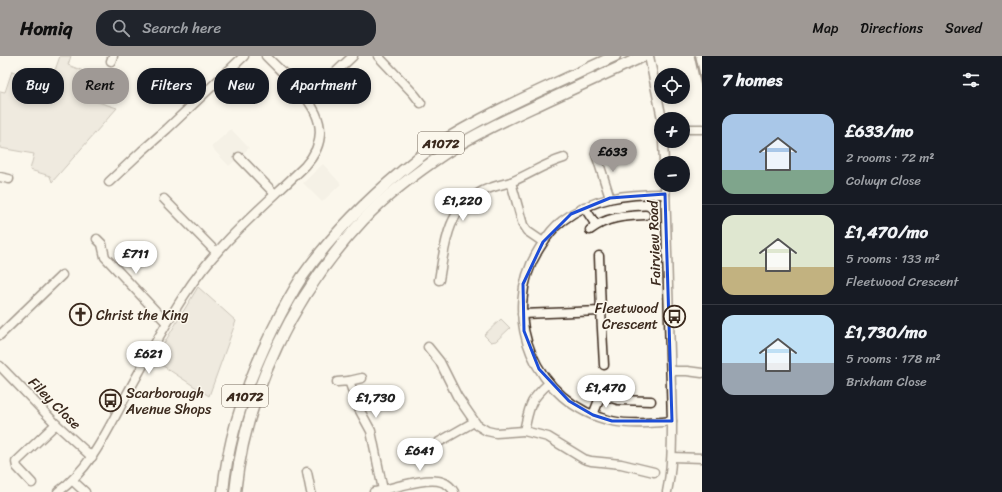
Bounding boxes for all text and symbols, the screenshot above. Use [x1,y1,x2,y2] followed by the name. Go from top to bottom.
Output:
[96,10,376,46] search box
[20,12,72,45] text: Homiq
[142,15,221,41] text: Search here
[812,16,838,41] text: Map
[860,16,923,41] text: Directions
[945,16,982,41] text: Saved
[110,17,132,39] icon: search
[722,65,782,95] text: 7 homes
[12,68,64,104] chip: Buy
[72,68,129,104] chip: Rent
[137,68,206,104] chip: Filters
[214,68,269,104] chip: New
[277,68,371,104] chip: Apartment
[654,68,690,192] map controls
[654,68,690,104] button: locate
[960,69,982,91] icon: filters
[654,112,690,148] button: +
[846,116,913,146] text: £633/mo
[754,130,802,178] icon: home
[418,132,464,154] road number: A1072
[589,139,637,173] pin: £633
[599,140,627,163] text: £633
[846,146,934,169] text: 2 rooms · 72 m²
[654,156,690,192] button: −
[846,169,921,192] text: Colwyn Close
[430,188,496,222] pin: £1,220
[443,189,483,212] text: £1,220
[640,198,668,286] street label: Fairview Road
[846,217,928,247] text: £1,470/mo
[754,231,802,279] icon: home
[112,241,160,275] pin: £711
[123,242,149,265] text: £711
[846,247,940,270] text: 5 rooms · 133 m²
[846,270,959,293] text: Fleetwood Crescent
[595,296,660,337] place label: Fleetwood Crescent
[68,302,94,328] church icon: Christ the King
[96,303,188,328] place label: Christ the King
[661,303,687,329] bus stop icon: Fleetwood Crescent
[846,317,927,347] text: £1,730/mo
[754,331,802,379] icon: home
[125,341,173,375] pin: £621
[135,342,163,365] text: £621
[846,347,941,370] text: 5 rooms · 178 m²
[846,370,927,393] text: Brixham Close
[22,371,87,436] street label: Filey Close
[573,375,639,409] pin: £1,470
[586,376,626,399] text: £1,470
[125,381,212,422] place label: Scarborough Avenue Shops
[222,385,268,407] road number: A1072
[343,385,409,419] pin: £1,730
[357,386,395,409] text: £1,730
[98,388,124,414] bus stop icon: Scarborough Avenue Shops
[396,438,444,472] pin: £641
[406,439,434,462] text: £641

